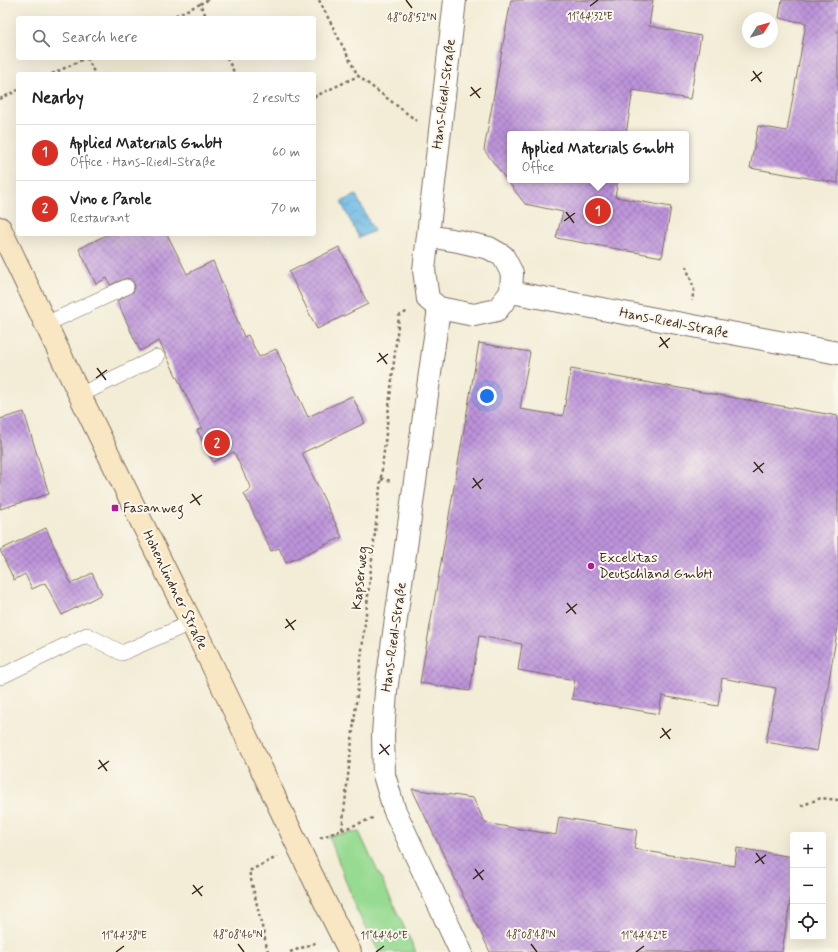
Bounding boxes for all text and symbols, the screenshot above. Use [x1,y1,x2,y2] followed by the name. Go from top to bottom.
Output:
[567,10,613,24] text: 11°44'32"E
[387,11,437,25] text: 48°08'52"N
[742,12,778,48] north arrow
[16,16,316,60] search box
[30,27,52,49] icon: search
[62,28,138,48] text: Search here
[428,38,460,150] street label: Hans-Riedl-Straße
[32,87,84,109] text: Nearby
[253,90,300,107] text: 2 results
[507,131,689,183] popup
[70,134,223,154] text: Applied Materials GmbH
[522,139,674,159] text: Applied Materials GmbH
[42,144,48,161] text: 1
[272,144,300,161] text: 60 m
[70,154,216,171] text: Office · Hans-Riedl-Straße
[522,159,554,176] text: Office
[70,190,152,210] text: Vino e Parole
[585,196,611,226] pin: 1
[42,200,48,217] text: 2
[271,200,300,217] text: 70 m
[70,210,130,227] text: Restaurant
[618,304,730,342] street label: Hans-Riedl-Straße
[477,386,497,406] your location
[204,428,230,458] pin: 2
[123,499,184,519] place label: Fasanweg
[110,503,120,513] marker: Fasanweg
[138,527,212,653] street label: Hohenlindner Straße
[348,545,373,611] street label: Kapserweg
[599,549,713,583] place label: Excelitas Deutschland GmbH
[586,561,596,571] marker: Excelitas Deutschland GmbH
[377,581,411,693] street label: Hans-Riedl-Straße
[790,832,826,940] map controls
[790,832,826,868] button: +
[790,868,826,904] button: −
[790,904,826,940] button: locate
[213,928,263,942] text: 48°08'46"N
[506,928,556,942] text: 48°08'48"N
[101,929,147,943] text: 11°44'38"E
[360,929,408,943] text: 11°44'40"E
[621,929,668,943] text: 11°44'42"E

